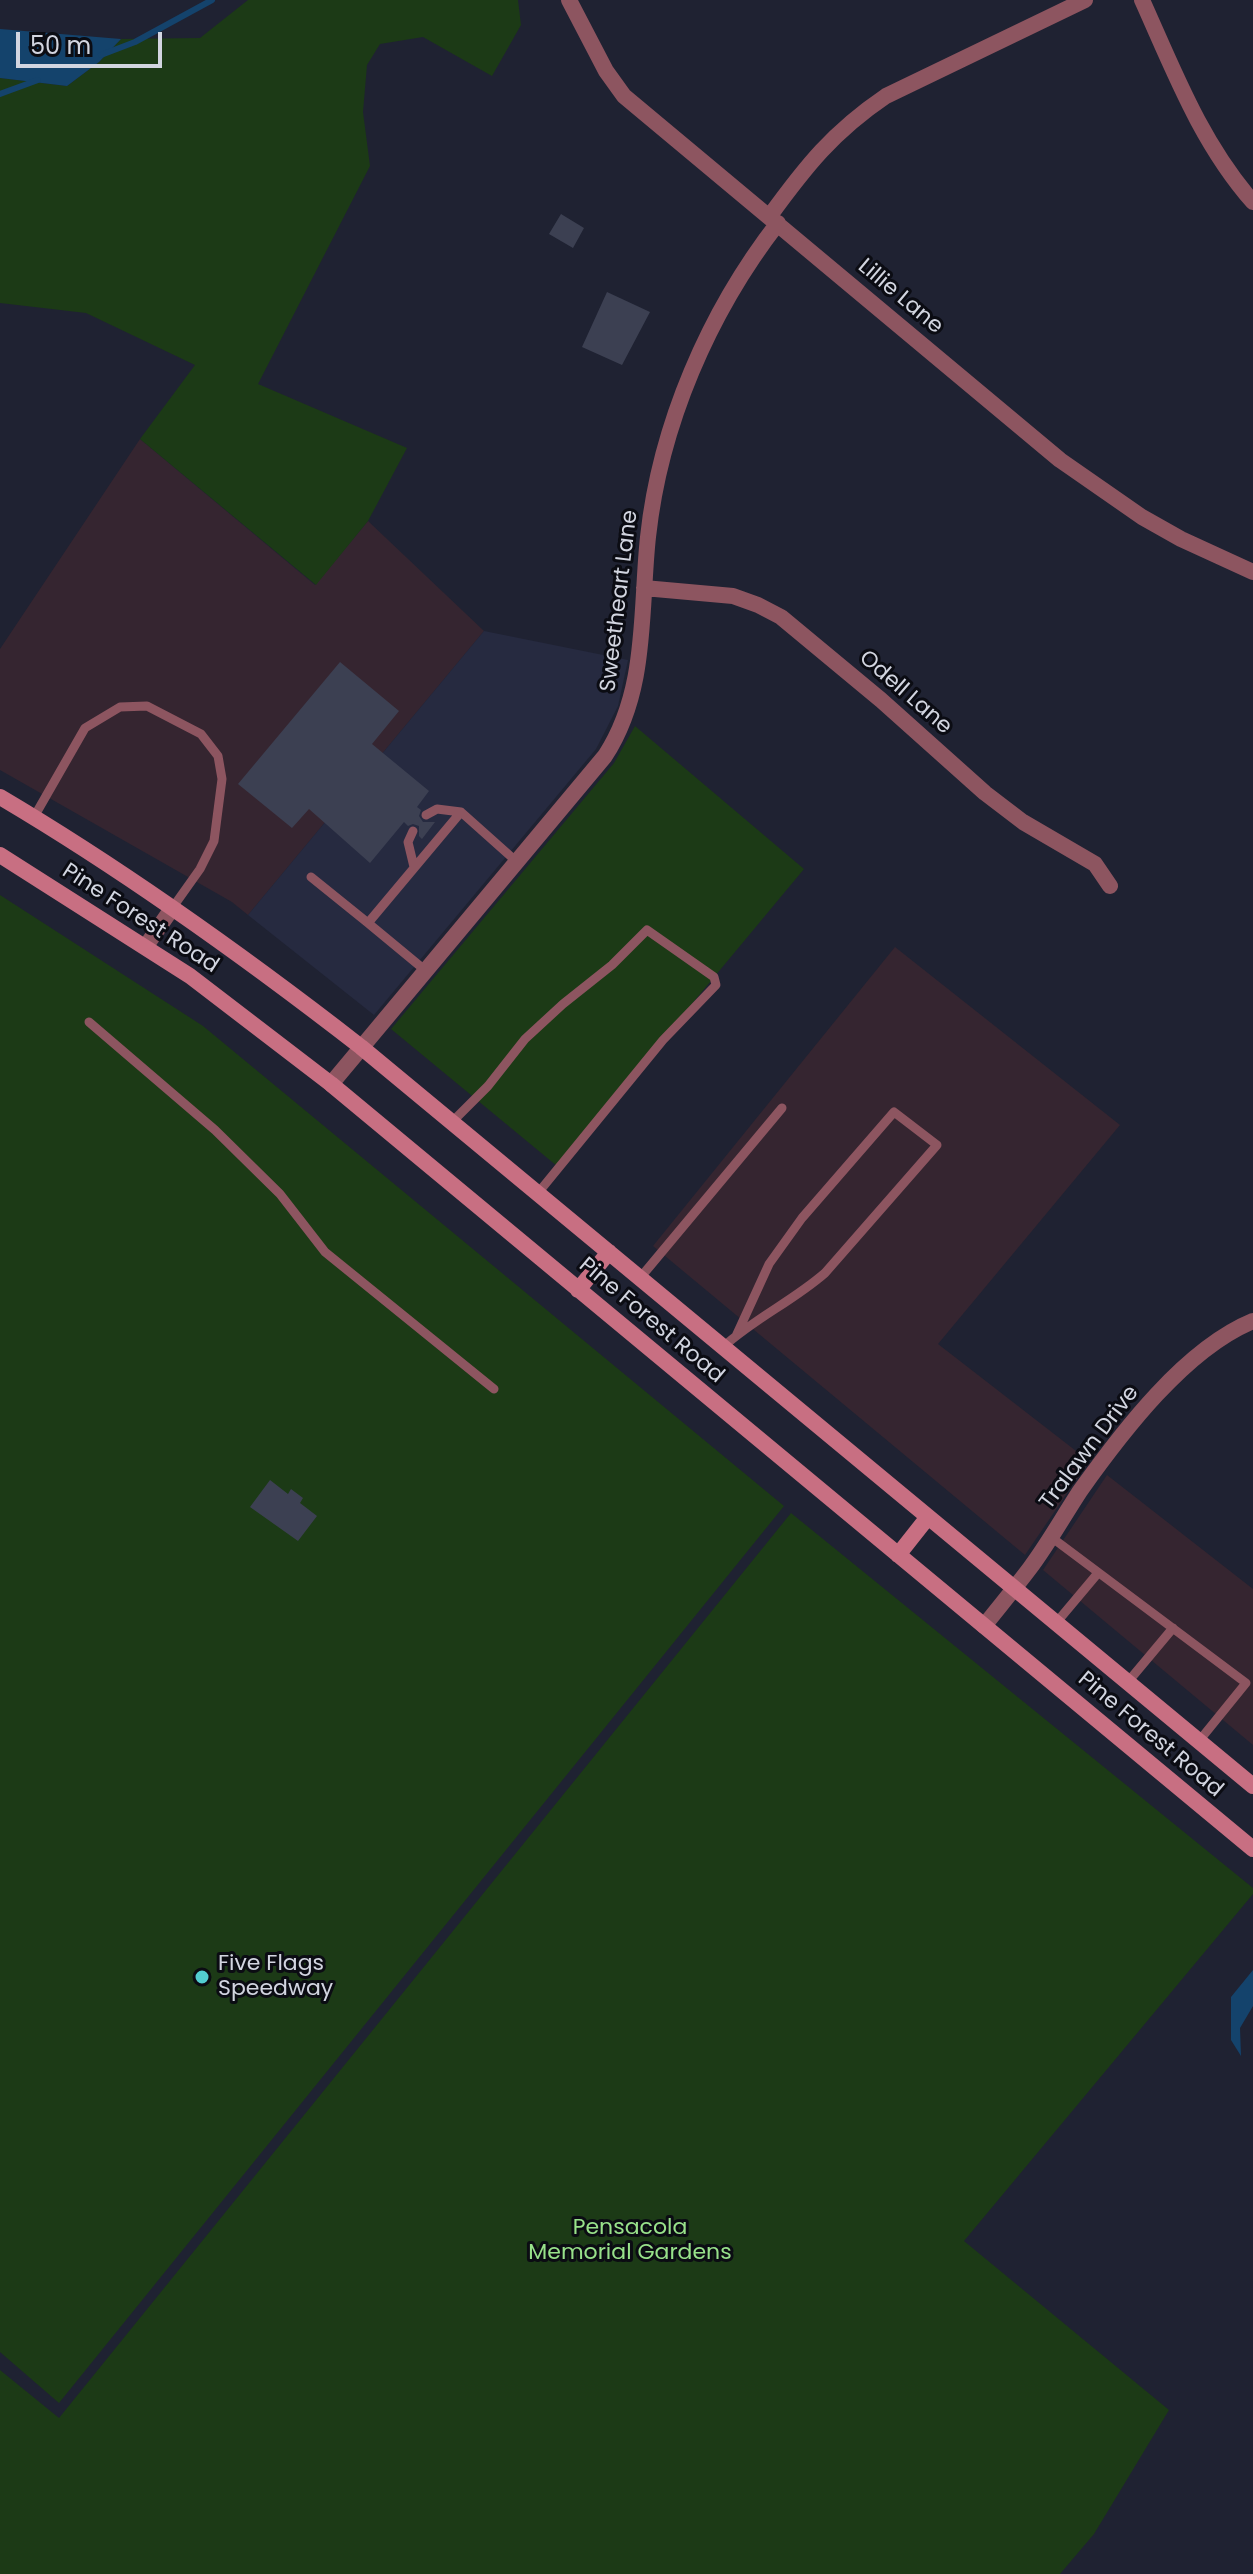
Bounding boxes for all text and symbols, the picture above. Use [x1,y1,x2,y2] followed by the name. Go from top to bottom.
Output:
[20,16,166,66] scale bar
[30,29,91,62] text: 50 m
[852,254,948,340] street label: Lillie Lane
[596,509,644,693] street label: Sweetheart Lane
[853,645,957,741] street label: Odell Lane
[57,859,223,979] street label: Pine Forest Road
[573,1253,729,1389] street label: Pine Forest Road
[1035,1381,1145,1515] street label: Tralawn Drive
[1072,1667,1228,1803] street label: Pine Forest Road
[218,1951,333,2002] place label: Five Flags Speedway
[193,1968,211,1986] marker: Five Flags Speedway
[528,2215,732,2266] park label: Pensacola Memorial Gardens

